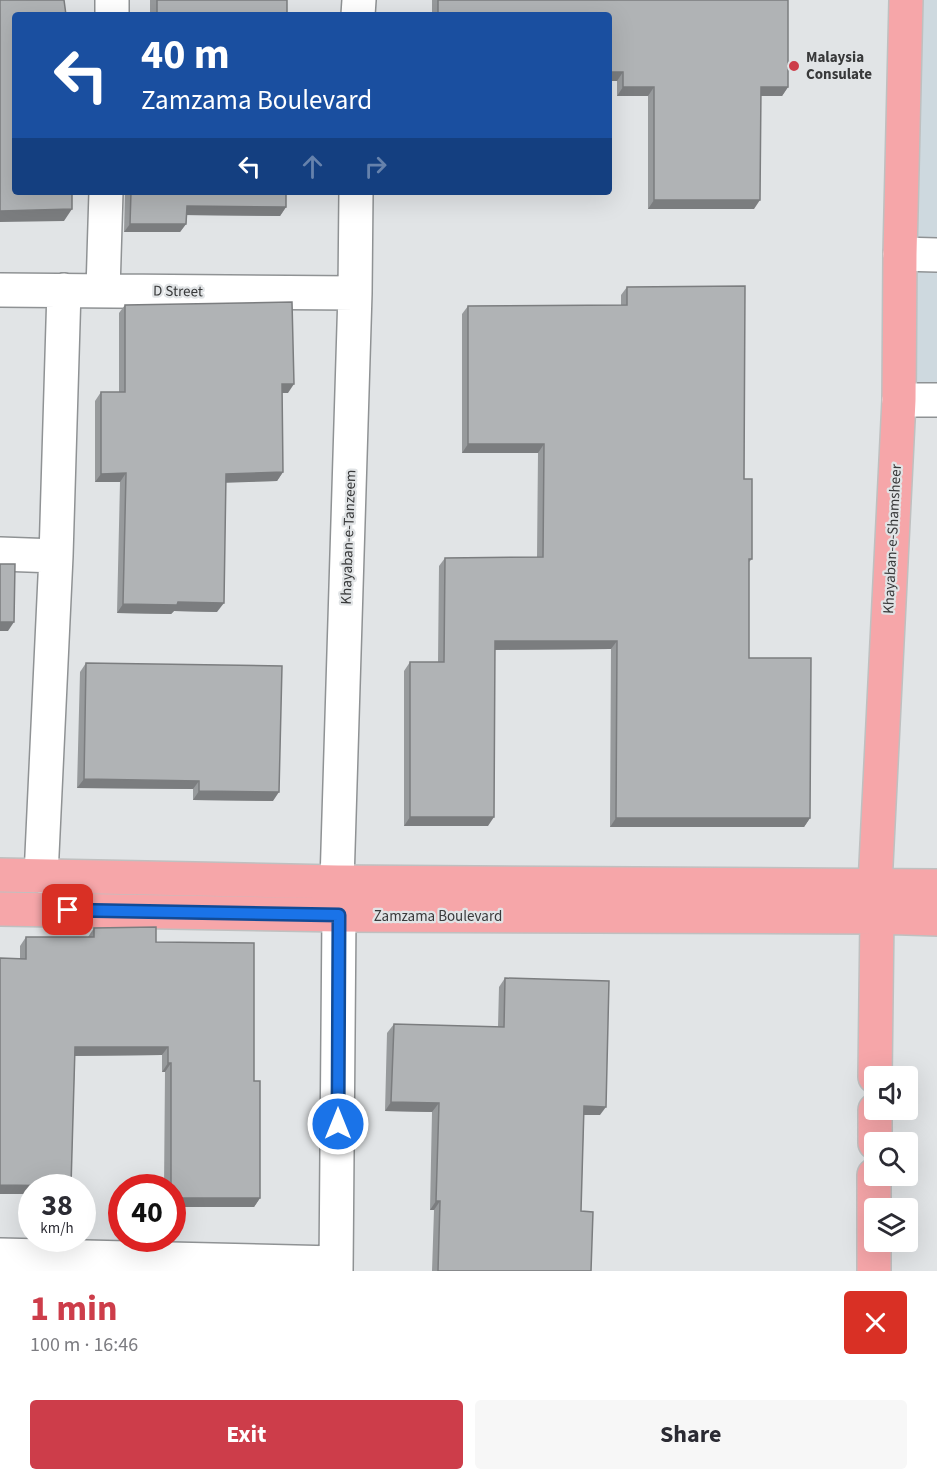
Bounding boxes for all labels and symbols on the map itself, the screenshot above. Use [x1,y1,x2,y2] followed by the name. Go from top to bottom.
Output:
[806,47,872,85] place label: Malaysia Consulate
[787,59,801,73] marker: Malaysia Consulate
[153,281,203,302] street label: D Street
[878,463,907,614] street label: Khayaban-e-Shamsheer
[336,469,361,605] street label: Khayaban-e-Tanzeem
[42,884,93,935] pin
[374,906,502,927] street label: Zamzama Boulevard
[306,1092,370,1156] position arrow
[108,1174,186,1252] speed limit sign: 40

